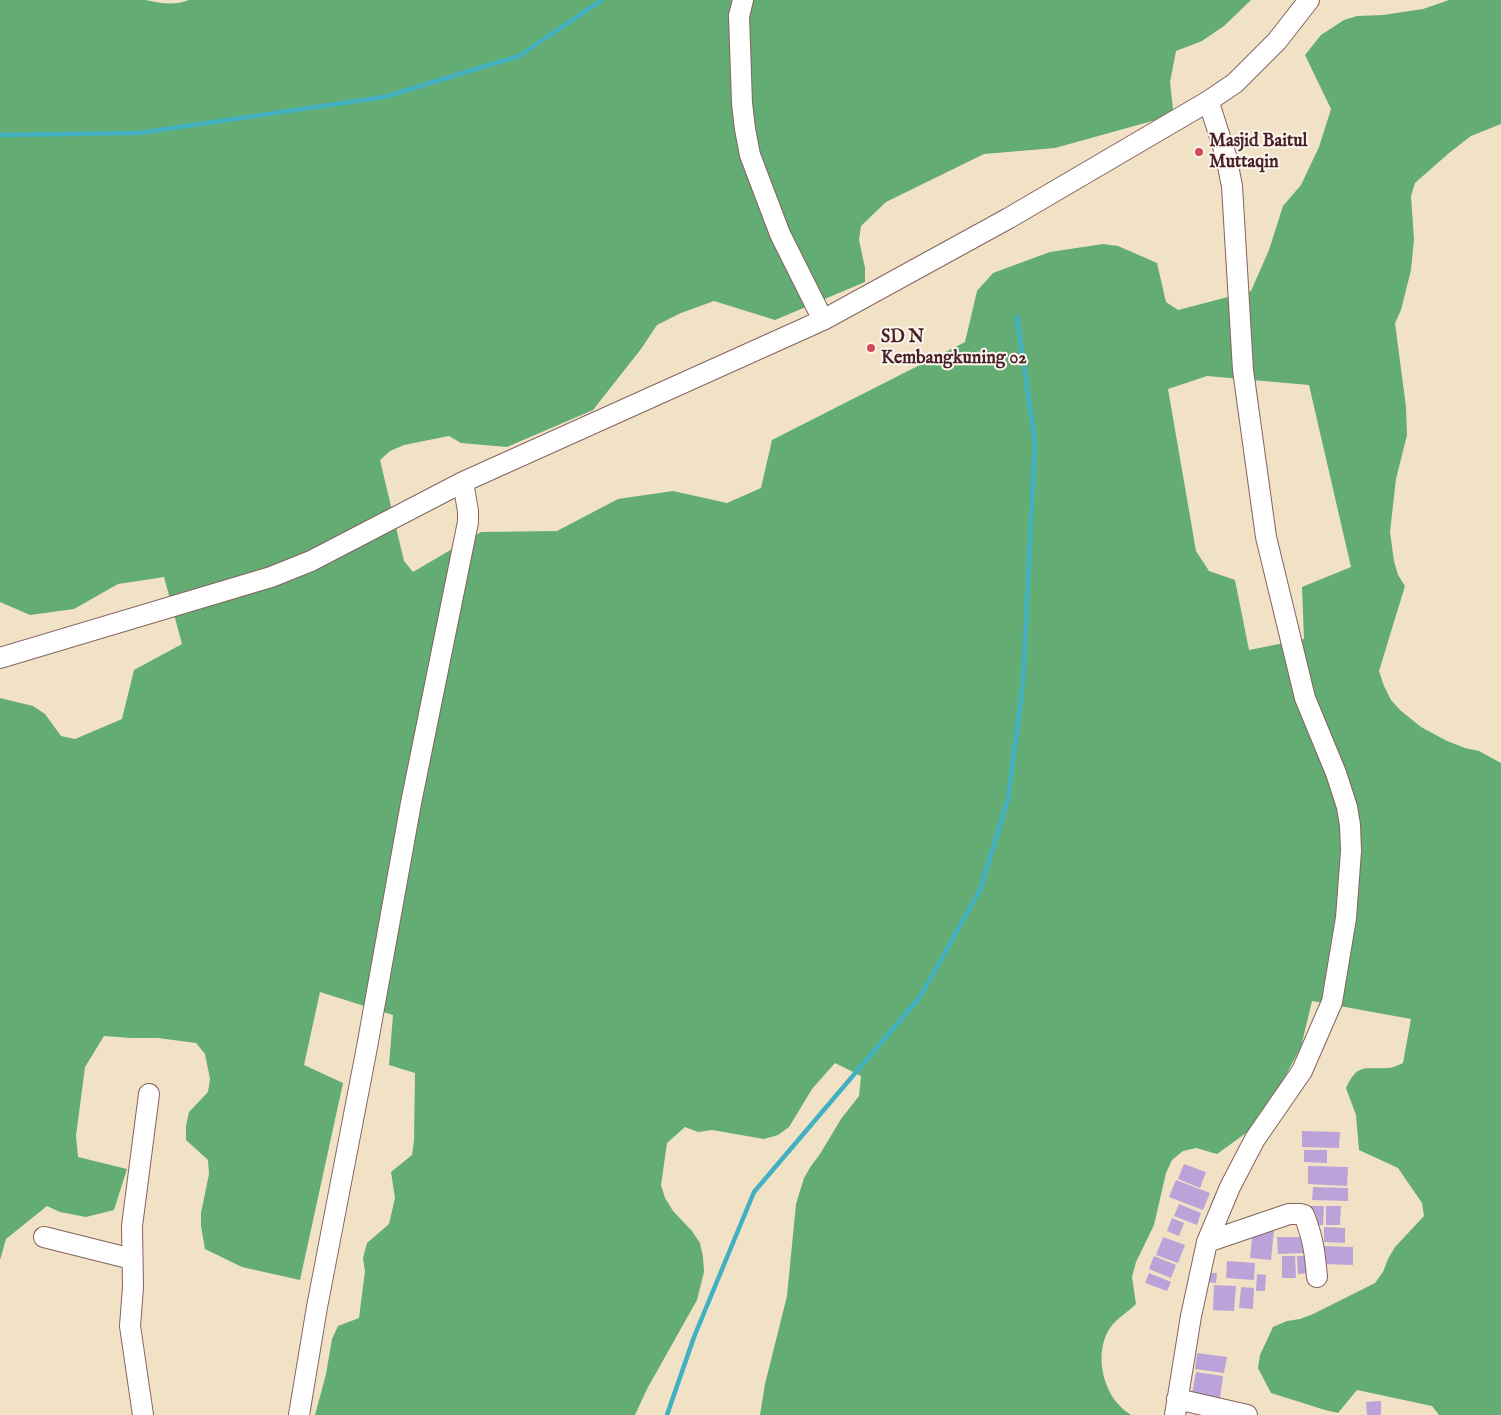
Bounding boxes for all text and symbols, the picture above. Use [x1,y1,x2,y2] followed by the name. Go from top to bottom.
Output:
[1209,131,1307,173] place label: Masjid Baitul Muttaqin
[1193,146,1205,158] marker: Masjid Baitul Muttaqin
[881,327,1027,369] place label: SD N Kembangkuning 02
[865,342,877,354] marker: SD N Kembangkuning 02

